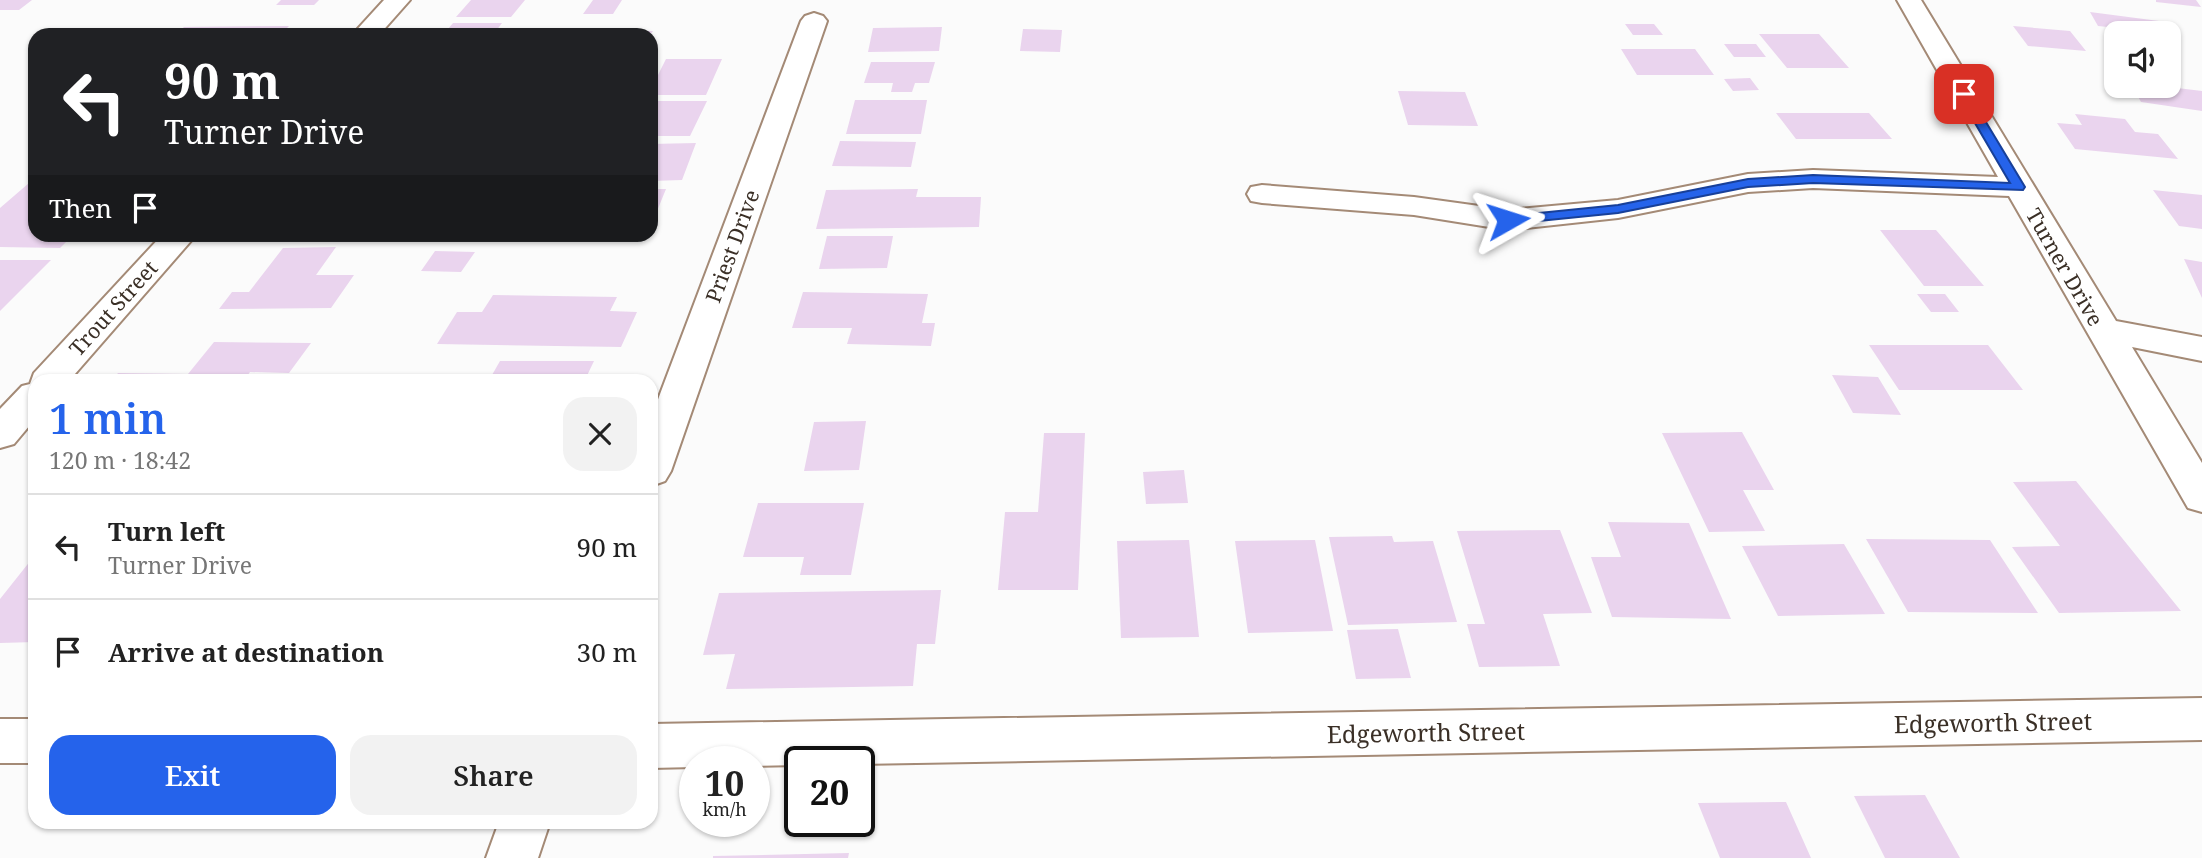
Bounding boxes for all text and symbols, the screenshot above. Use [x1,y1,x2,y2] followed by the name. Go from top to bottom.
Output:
[2104,21,2181,98] map controls
[2104,21,2181,98] button: sound
[164,47,280,113] text: 90 m
[49,56,140,147] icon: left
[1934,64,1994,124] pin
[1945,75,1983,113] icon: arrive
[164,110,364,153] text: Turner Drive
[1471,183,1545,257] position arrow
[699,186,765,306] street label: Priest Drive
[126,189,164,227] icon: arrive
[49,190,112,226] text: Then
[2020,203,2110,331] street label: Turner Drive
[63,254,163,362] street label: Trout Street
[49,389,166,446] text: 1 min
[563,397,637,471] button: close
[49,444,191,476] text: 120 m · 18:42
[108,513,225,549] text: Turn left
[49,528,87,566] icon: left
[577,529,637,565] text: 90 m
[108,549,252,581] text: Turner Drive
[49,633,87,671] icon: arrive
[108,634,384,670] text: Arrive at destination
[577,634,637,670] text: 30 m
[1894,704,2092,740] street label: Edgeworth Street
[1327,714,1525,750] street label: Edgeworth Street
[49,735,336,815] button: Exit
[350,735,637,815] button: Share
[784,746,875,837] speed limit sign: 20
[705,759,744,806] text: 10
[702,797,747,821] text: km/h

